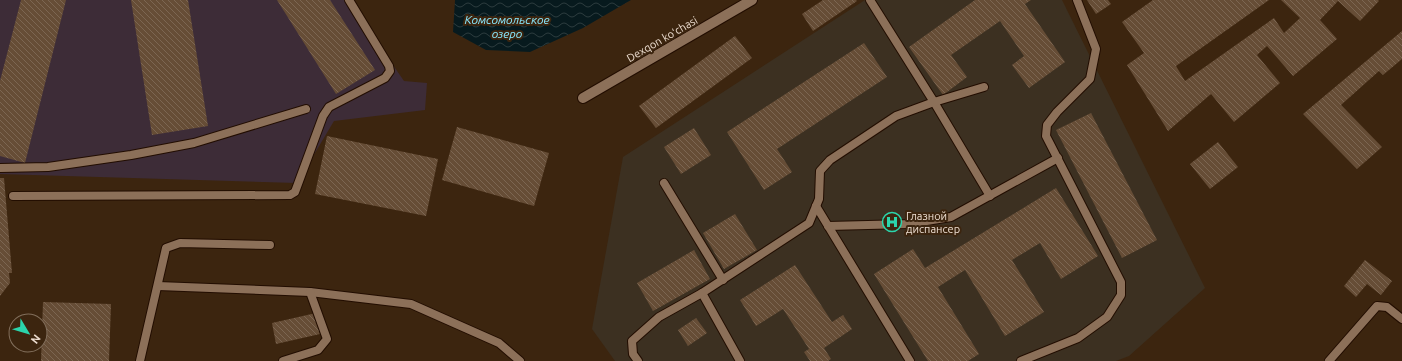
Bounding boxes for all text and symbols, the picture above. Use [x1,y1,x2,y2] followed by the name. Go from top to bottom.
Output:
[465,13,549,40] water label: Комсомольское озеро
[625,14,699,64] street label: Dexqon koʻchasi
[906,210,960,235] place label: Глазной диспансер
[881,211,903,233] hospital icon: Глазной диспансер
[8,313,48,353] north arrow
[29,332,43,346] text: N

